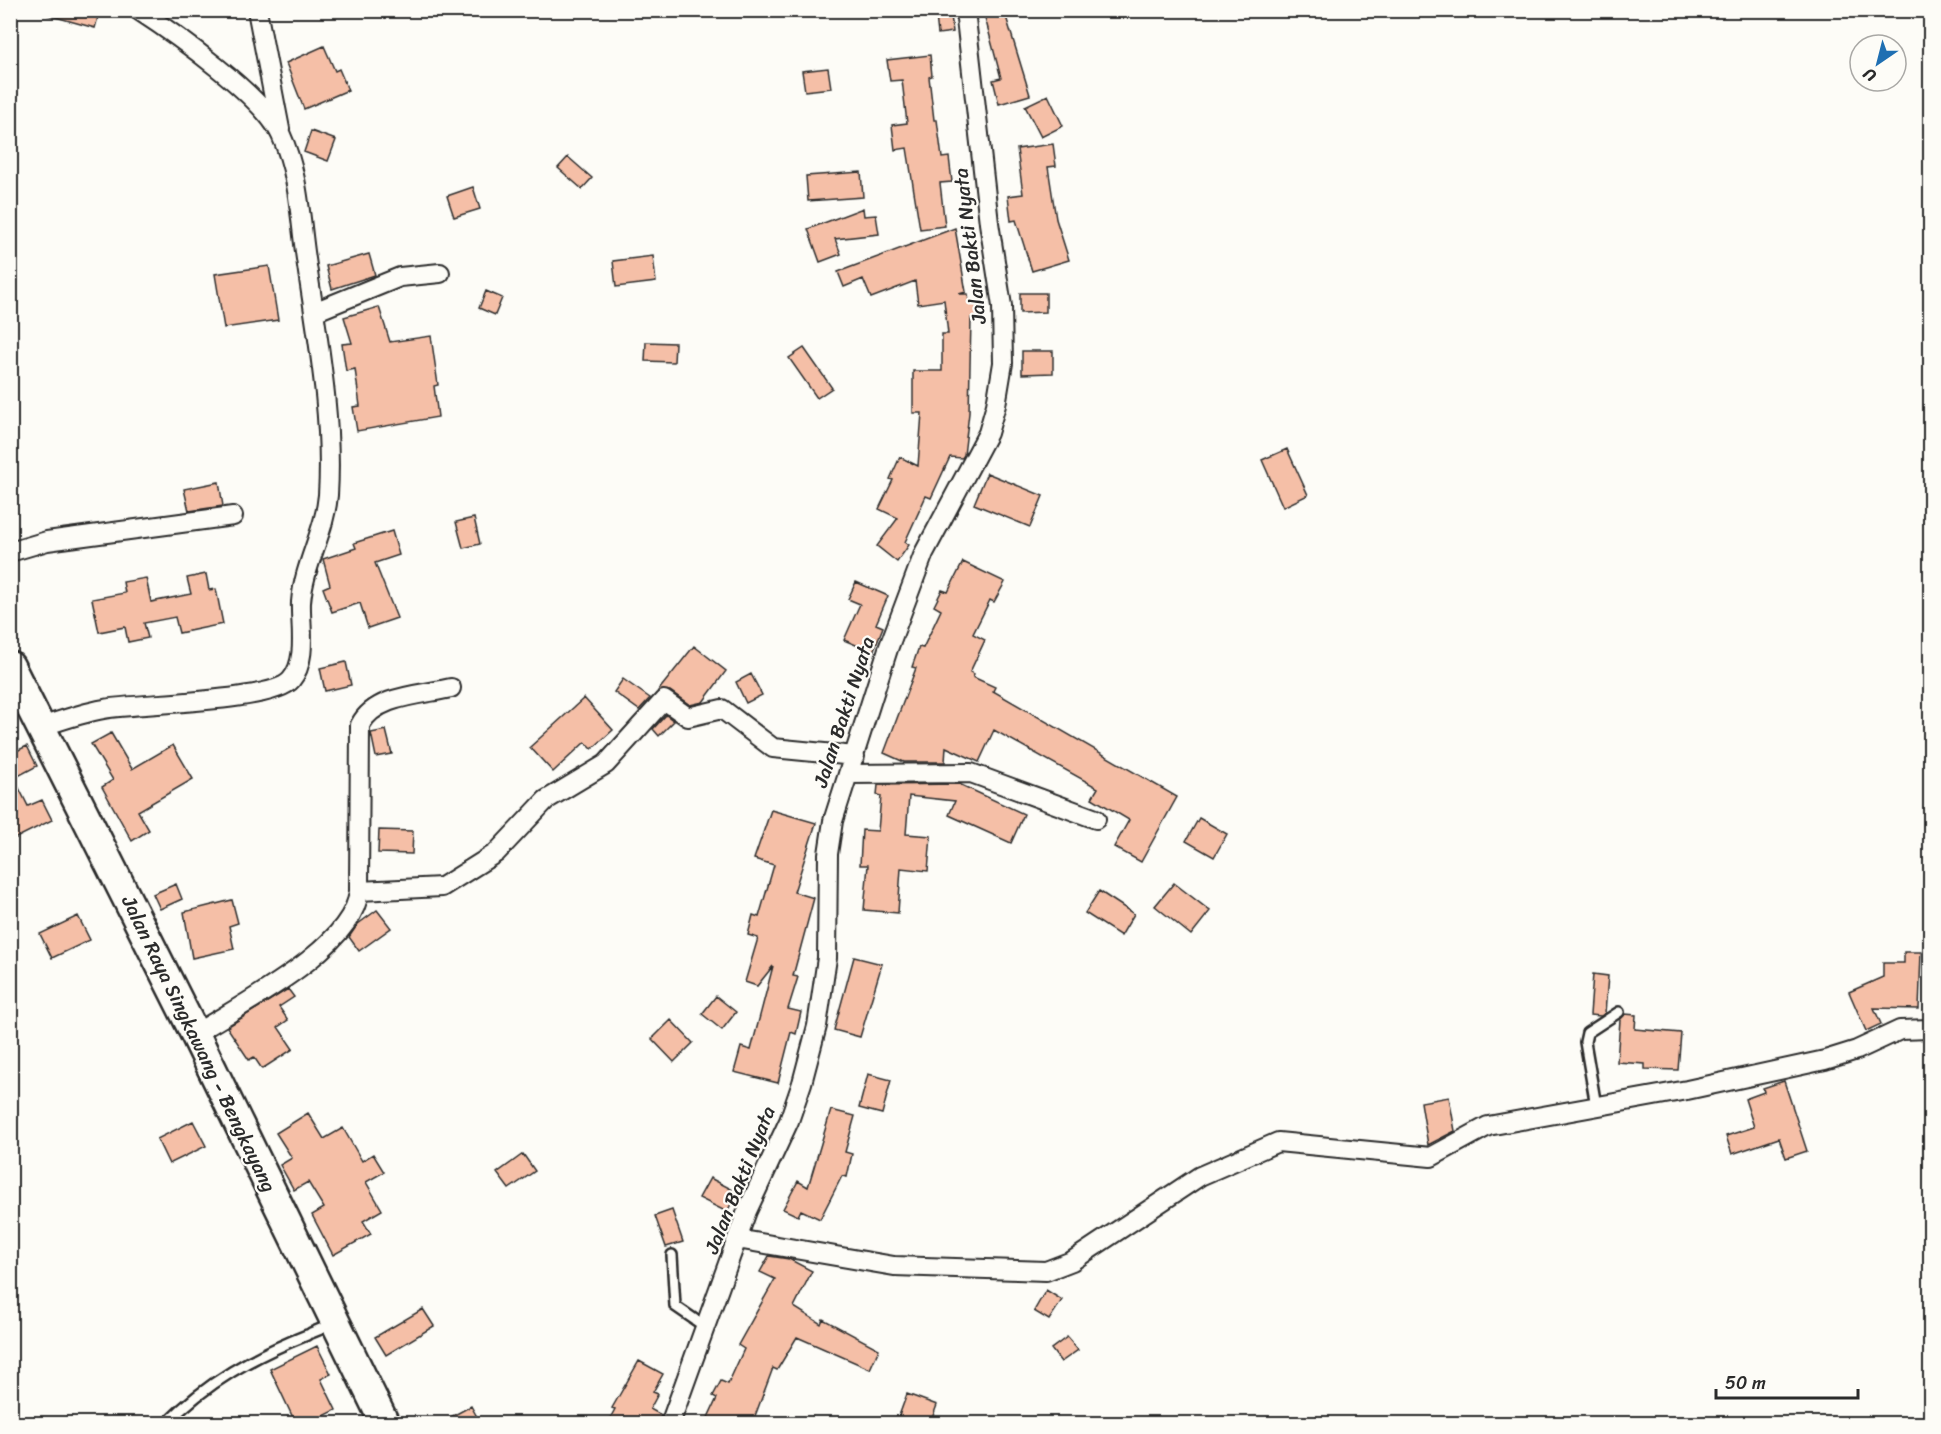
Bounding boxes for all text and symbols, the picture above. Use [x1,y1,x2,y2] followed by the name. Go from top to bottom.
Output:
[1848,33,1908,93] north arrow
[1856,59,1882,90] text: U
[943,166,997,327] street label: Jalan Bakti Nyata
[803,632,885,793] street label: Jalan Bakti Nyata
[111,889,286,1198] street label: Jalan Raya Singkawang - Bengkayang
[694,1101,786,1260] street label: Jalan Bakti Nyata
[1716,1362,1858,1400] scale bar
[1725,1367,1766,1399] text: 50 m

